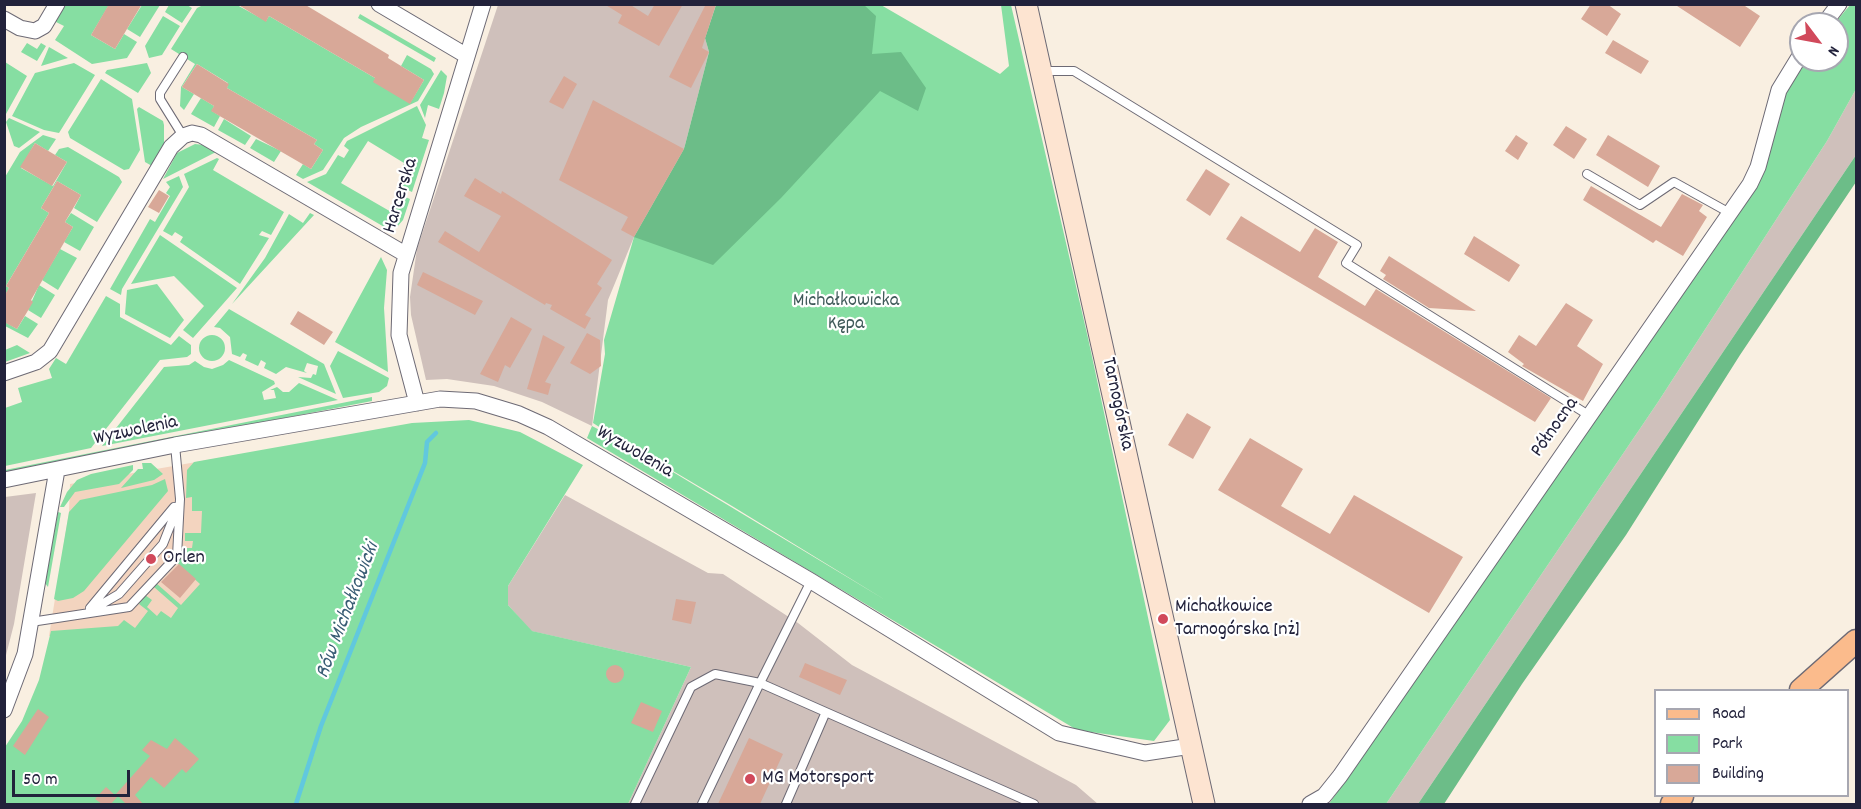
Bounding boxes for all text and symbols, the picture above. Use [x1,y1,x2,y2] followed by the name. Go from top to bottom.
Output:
[1789,12,1849,72] north arrow
[1821,41,1845,60] text: N
[379,156,425,236] street label: Harcerska
[793,290,899,337] park label: Michałkowicka Kępa
[1094,356,1138,452] street label: Tarnogórska
[1527,393,1585,463] street label: Północna
[92,411,180,453] street label: Wyzwolenia
[591,421,677,485] street label: Wyzwolenia
[312,540,386,682] water label: Rów Michałkowicki
[163,547,205,571] place label: Orlen
[144,552,158,566] marker: Orlen
[1175,596,1300,643] place label: Michałkowice Tarnogórska [nż]
[1156,612,1170,626] marker: Michałkowice Tarnogórska [nż]
[1654,689,1849,797] legend
[1712,702,1746,727] text: Road
[1712,732,1743,757] text: Park
[15,758,134,796] scale bar
[1712,762,1764,787] text: Building
[762,767,874,791] place label: MG Motorsport
[23,768,58,793] text: 50 m
[743,772,757,786] marker: MG Motorsport

